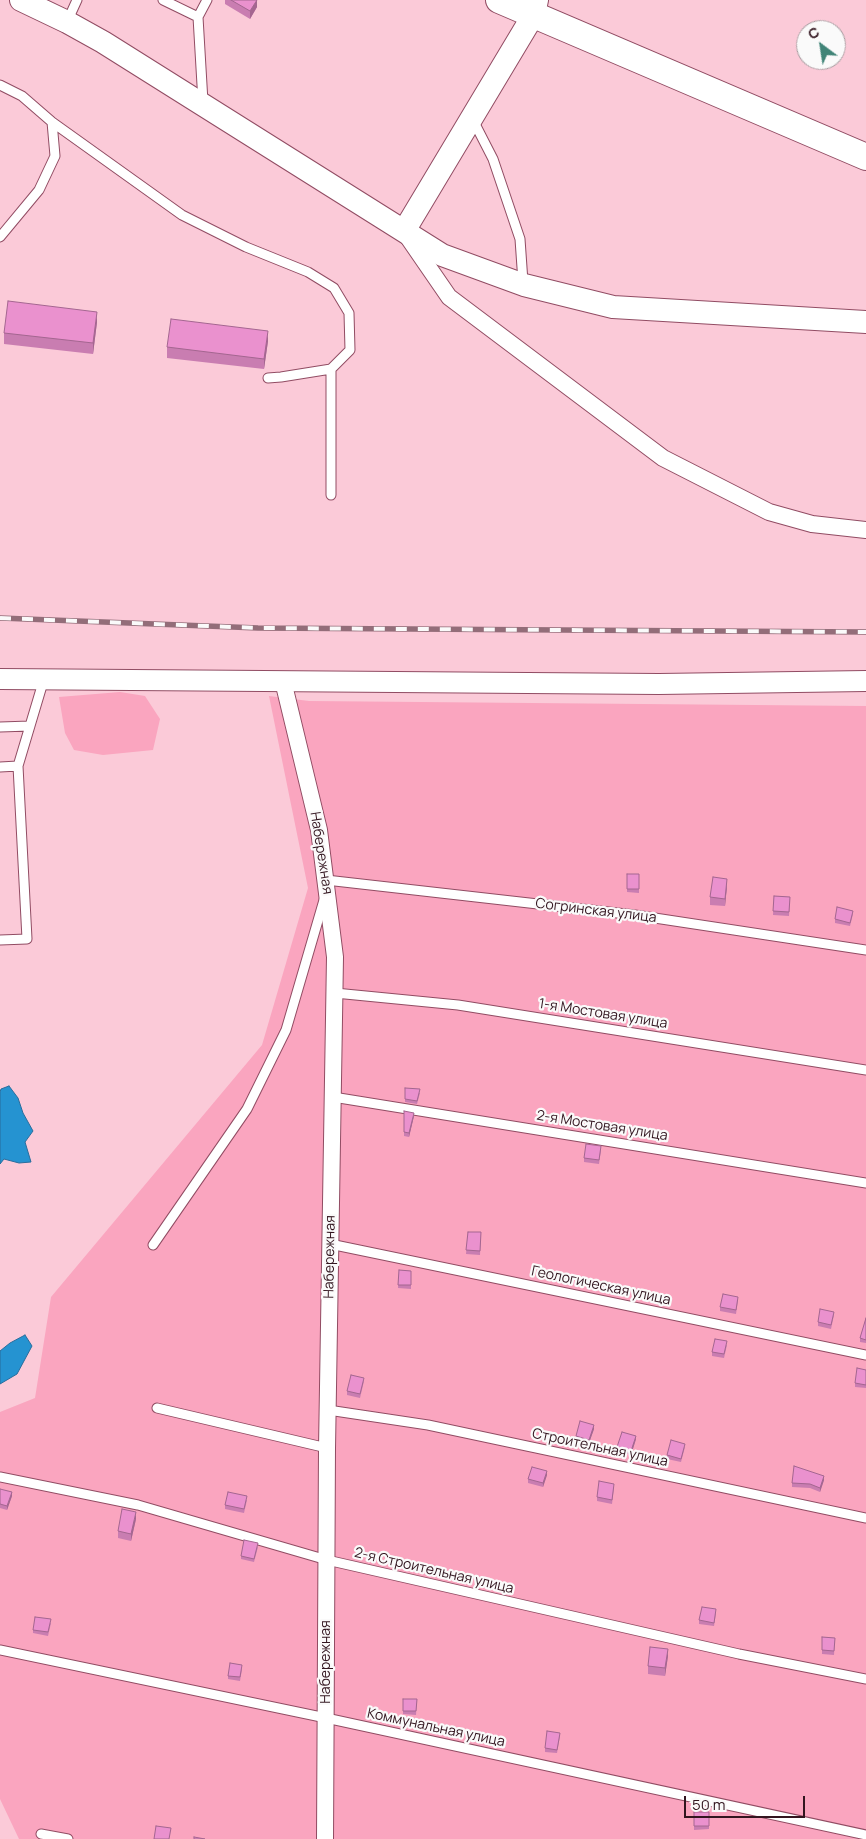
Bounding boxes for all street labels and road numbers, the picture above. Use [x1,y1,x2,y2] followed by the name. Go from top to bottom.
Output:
[306,810,336,896] street label: Набережная
[534,895,658,927] street label: Согринская улица
[537,996,669,1032] street label: 1-я Мостовая улица
[535,1107,669,1145] street label: 2-я Мостовая улица
[321,1215,339,1299] street label: Набережная
[530,1263,672,1309] street label: Геологическая улица
[531,1425,669,1471] street label: Строительная улица
[353,1545,515,1597] street label: 2-я Строительная улица
[318,1620,334,1704] street label: Набережная
[366,1705,506,1751] street label: Коммунальная улица

